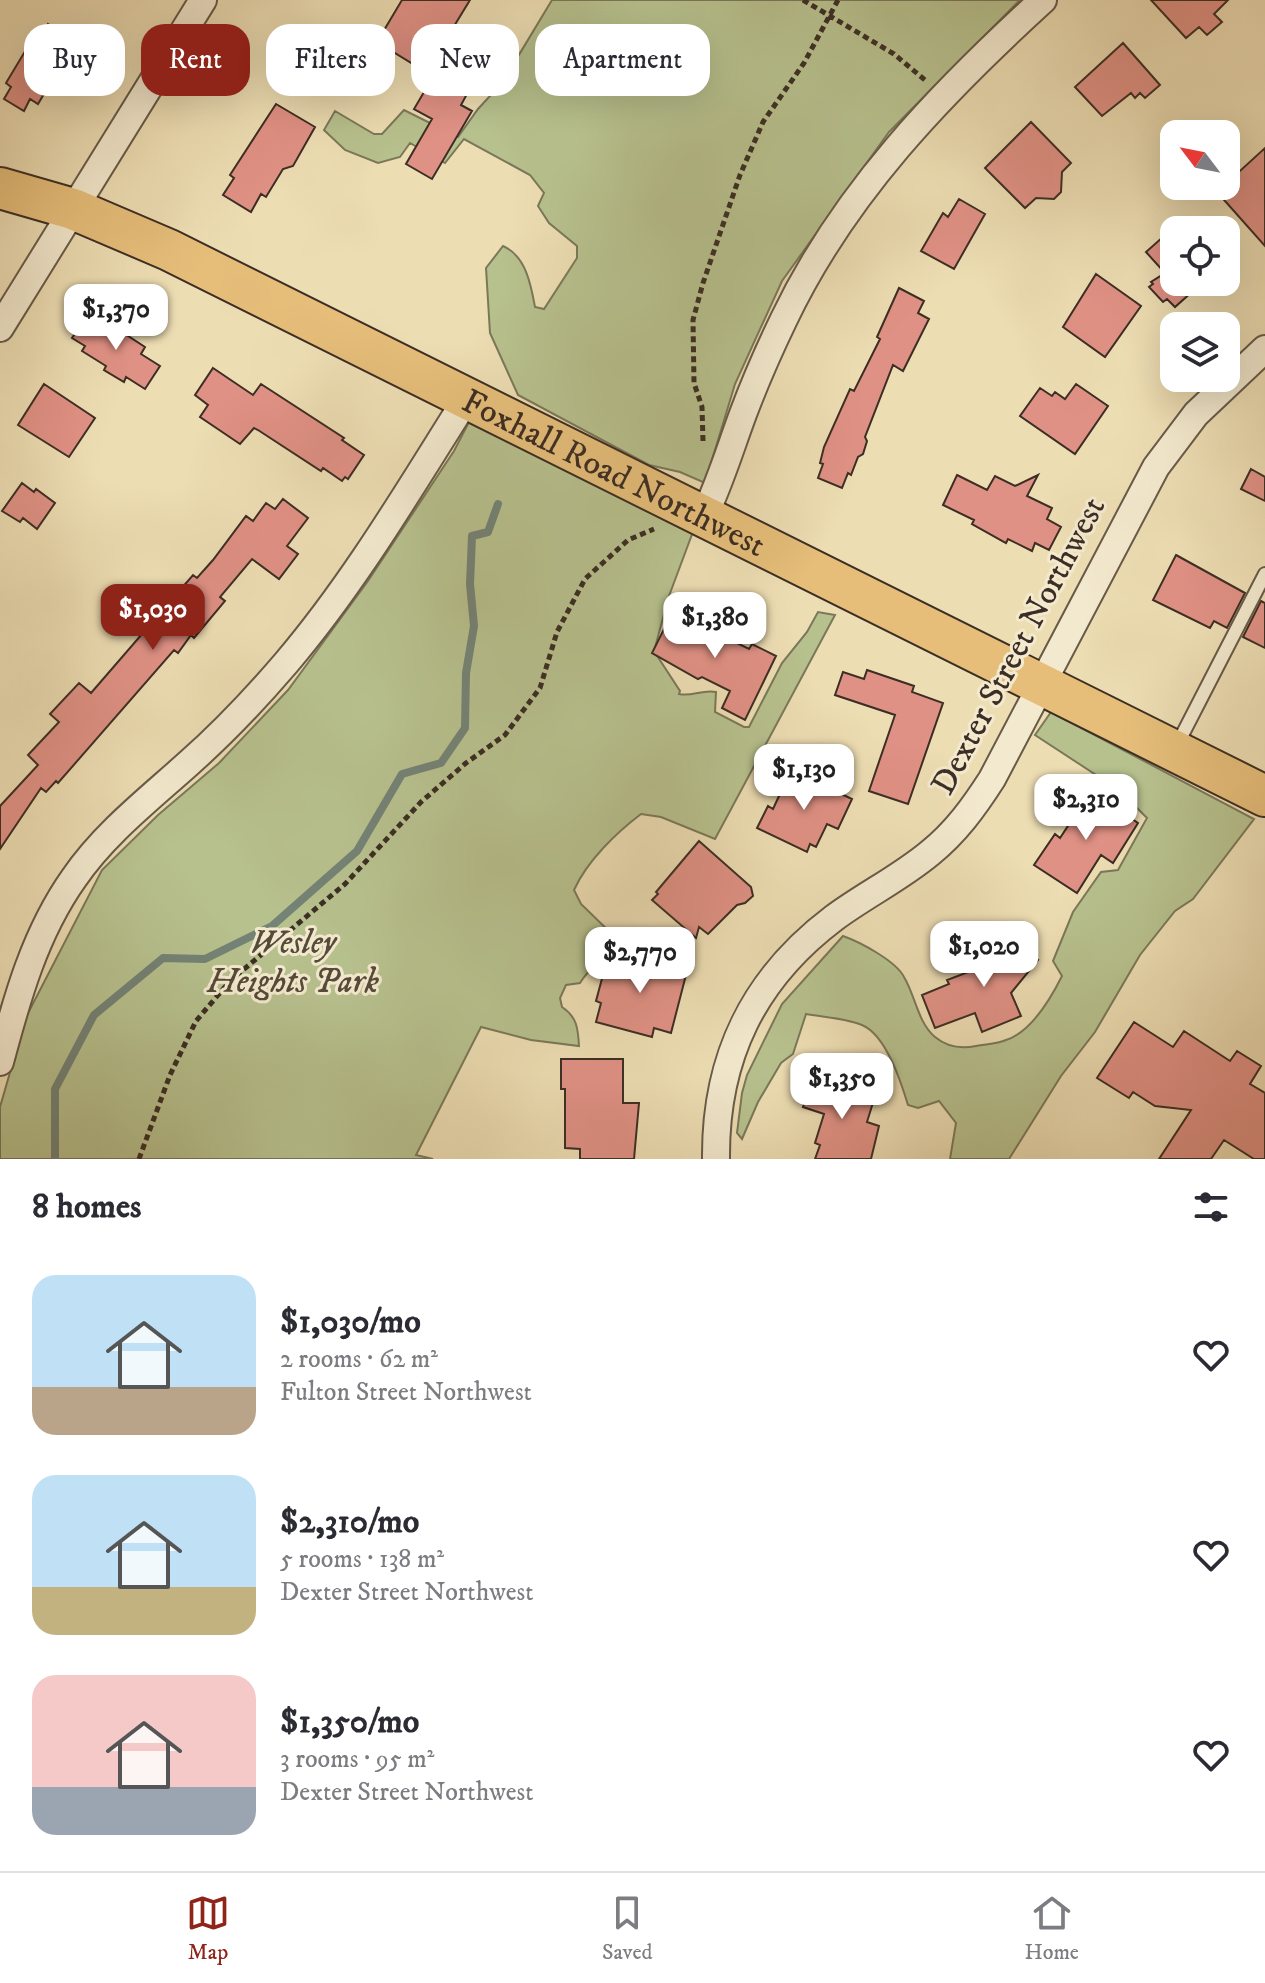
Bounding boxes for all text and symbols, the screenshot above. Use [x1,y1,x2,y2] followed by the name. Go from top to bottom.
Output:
[24,24,125,96] chip: Buy
[141,24,250,96] chip: Rent
[266,24,395,96] chip: Filters
[411,24,519,96] chip: New
[535,24,710,96] chip: Apartment
[1160,120,1240,200] north arrow
[1160,120,1240,392] map controls
[1160,216,1240,296] button: locate
[51,284,181,352] pin: $1,370
[82,293,150,326] text: $1,370
[1160,312,1240,392] button: layers
[455,381,772,567] street label: Foxhall Road Northwest
[922,490,1115,802] street label: Dexter Street Northwest
[88,584,218,652] pin: $1,030
[650,592,780,660] pin: $1,380
[119,593,187,626] text: $1,030
[681,601,749,634] text: $1,380
[739,744,869,812] pin: $1,130
[772,753,836,786] text: $1,130
[1021,774,1151,842] pin: $2,310
[1052,783,1120,816] text: $2,310
[919,921,1049,989] pin: $1,020
[206,922,380,1003] park label: Wesley Heights Park
[575,927,705,995] pin: $2,770
[948,930,1020,963] text: $1,020
[603,936,677,969] text: $2,770
[777,1053,907,1121] pin: $1,350
[808,1062,876,1095] text: $1,350
[1189,1185,1233,1229] icon: filters
[32,1186,141,1228] text: 8 homes
[280,1301,421,1343] text: $1,030/mo
[96,1307,192,1403] icon: home
[1189,1333,1233,1377] icon: heart
[280,1343,438,1376] text: 2 rooms · 62 m²
[280,1376,532,1409] text: Fulton Street Northwest
[280,1501,419,1543] text: $2,310/mo
[96,1507,192,1603] icon: home
[1189,1533,1233,1577] icon: heart
[280,1543,444,1576] text: 5 rooms · 138 m²
[280,1576,534,1609] text: Dexter Street Northwest
[280,1701,419,1743] text: $1,350/mo
[96,1707,192,1803] icon: home
[1189,1733,1233,1777] icon: heart
[280,1743,435,1776] text: 3 rooms · 95 m²
[280,1776,534,1809] text: Dexter Street Northwest
[186,1891,230,1966] tab: Map
[602,1891,653,1966] tab: Saved
[1025,1891,1079,1966] tab: Home

